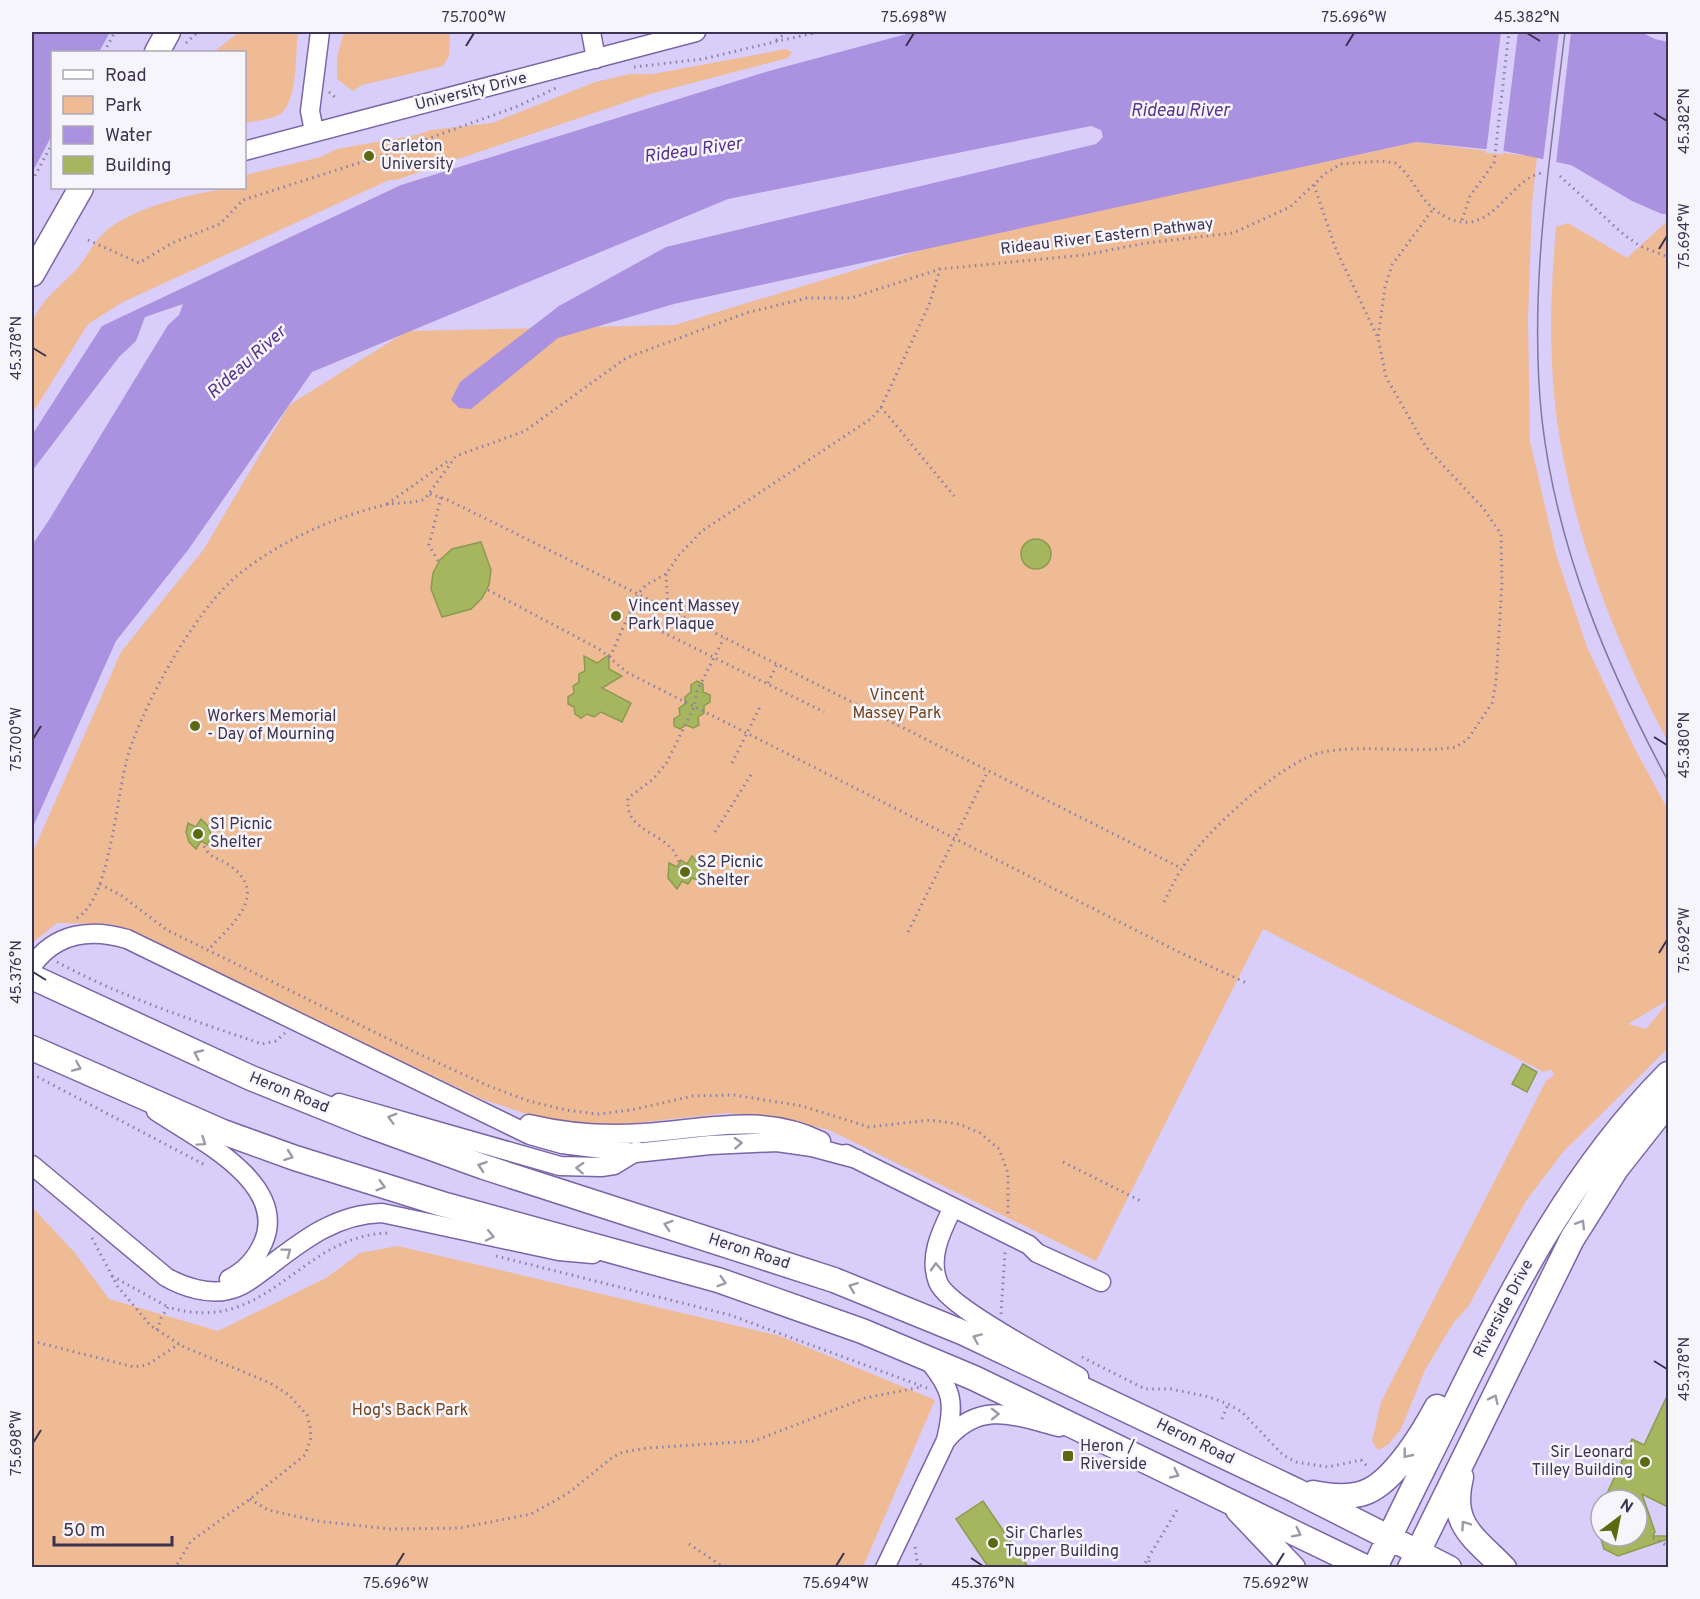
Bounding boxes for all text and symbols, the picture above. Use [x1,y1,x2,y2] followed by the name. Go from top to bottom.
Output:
[442,9,506,28] text: 75.700°W
[881,9,947,28] text: 75.698°W
[1321,9,1387,28] text: 75.696°W
[1494,9,1560,28] text: 45.382°N
[51,51,246,189] legend
[105,65,147,88] text: Road
[413,68,529,116] street label: University Drive
[1676,88,1695,154] text: 45.382°N
[105,95,142,118] text: Park
[1131,100,1232,123] water label: Rideau River
[105,125,152,148] text: Water
[642,132,746,169] water label: Rideau River
[381,137,454,175] place label: Carleton University
[362,149,376,163] marker: Carleton University
[105,155,171,178] text: Building
[1676,203,1695,269] text: 75.694°W
[999,214,1215,260] street label: Rideau River Eastern Pathway
[8,316,27,380] text: 45.378°N
[203,320,293,405] water label: Rideau River
[628,597,740,635] place label: Vincent Massey Park Plaque
[609,609,623,623] marker: Vincent Massey Park Plaque
[852,686,942,724] park label: Vincent Massey Park
[8,707,27,771] text: 75.700°W
[207,707,336,745] place label: Workers Memorial - Day of Mourning
[1676,712,1695,778] text: 45.380°N
[188,719,202,733] marker: Workers Memorial - Day of Mourning
[210,815,273,853] place label: S1 Picnic Shelter
[191,827,205,841] marker: S1 Picnic Shelter
[697,853,763,891] place label: S2 Picnic Shelter
[678,865,692,879] marker: S2 Picnic Shelter
[1676,907,1695,973] text: 75.692°W
[8,940,27,1004] text: 45.376°N
[193,1049,204,1061] one-way arrow
[70,1060,81,1072] one-way arrow
[246,1068,332,1118] street label: Heron Road
[387,1113,398,1125] one-way arrow
[195,1134,206,1145] one-way arrow
[733,1136,742,1149] one-way arrow
[283,1149,293,1162] one-way arrow
[477,1160,488,1173] one-way arrow
[576,1162,585,1175] one-way arrow
[375,1179,386,1191] one-way arrow
[663,1220,674,1232] one-way arrow
[1573,1220,1585,1230] one-way arrow
[485,1229,495,1242] one-way arrow
[706,1229,792,1275] street label: Heron Road
[280,1249,291,1260] one-way arrow
[1470,1256,1538,1362] street label: Riverside Drive
[930,1263,943,1272] one-way arrow
[716,1275,727,1287] one-way arrow
[848,1282,858,1295] one-way arrow
[973,1334,984,1346] one-way arrow
[1676,1337,1695,1401] text: 45.378°N
[1486,1394,1498,1405] one-way arrow
[352,1401,468,1421] park label: Hog's Back Park
[990,1408,999,1421] one-way arrow
[8,1410,27,1476] text: 75.698°W
[1153,1414,1237,1470] street label: Heron Road
[1080,1437,1147,1475] place label: Heron / Riverside
[1532,1443,1633,1481] place label: Sir Leonard Tilley Building
[1403,1447,1414,1458] one-way arrow
[1061,1449,1075,1463] marker: Heron / Riverside
[1638,1455,1652,1469] marker: Sir Leonard Tilley Building
[1168,1466,1179,1478] one-way arrow
[1589,1488,1649,1548] north arrow
[1616,1495,1636,1519] text: N
[54,1509,172,1547] scale bar
[63,1520,105,1543] text: 50 m
[1461,1520,1472,1531] one-way arrow
[1005,1524,1119,1562] place label: Sir Charles Tupper Building
[1291,1526,1302,1538] one-way arrow
[986,1536,1000,1550] marker: Sir Charles Tupper Building
[363,1575,429,1594] text: 75.696°W
[803,1575,869,1594] text: 75.694°W
[951,1575,1015,1594] text: 45.376°N
[1243,1575,1309,1594] text: 75.692°W

